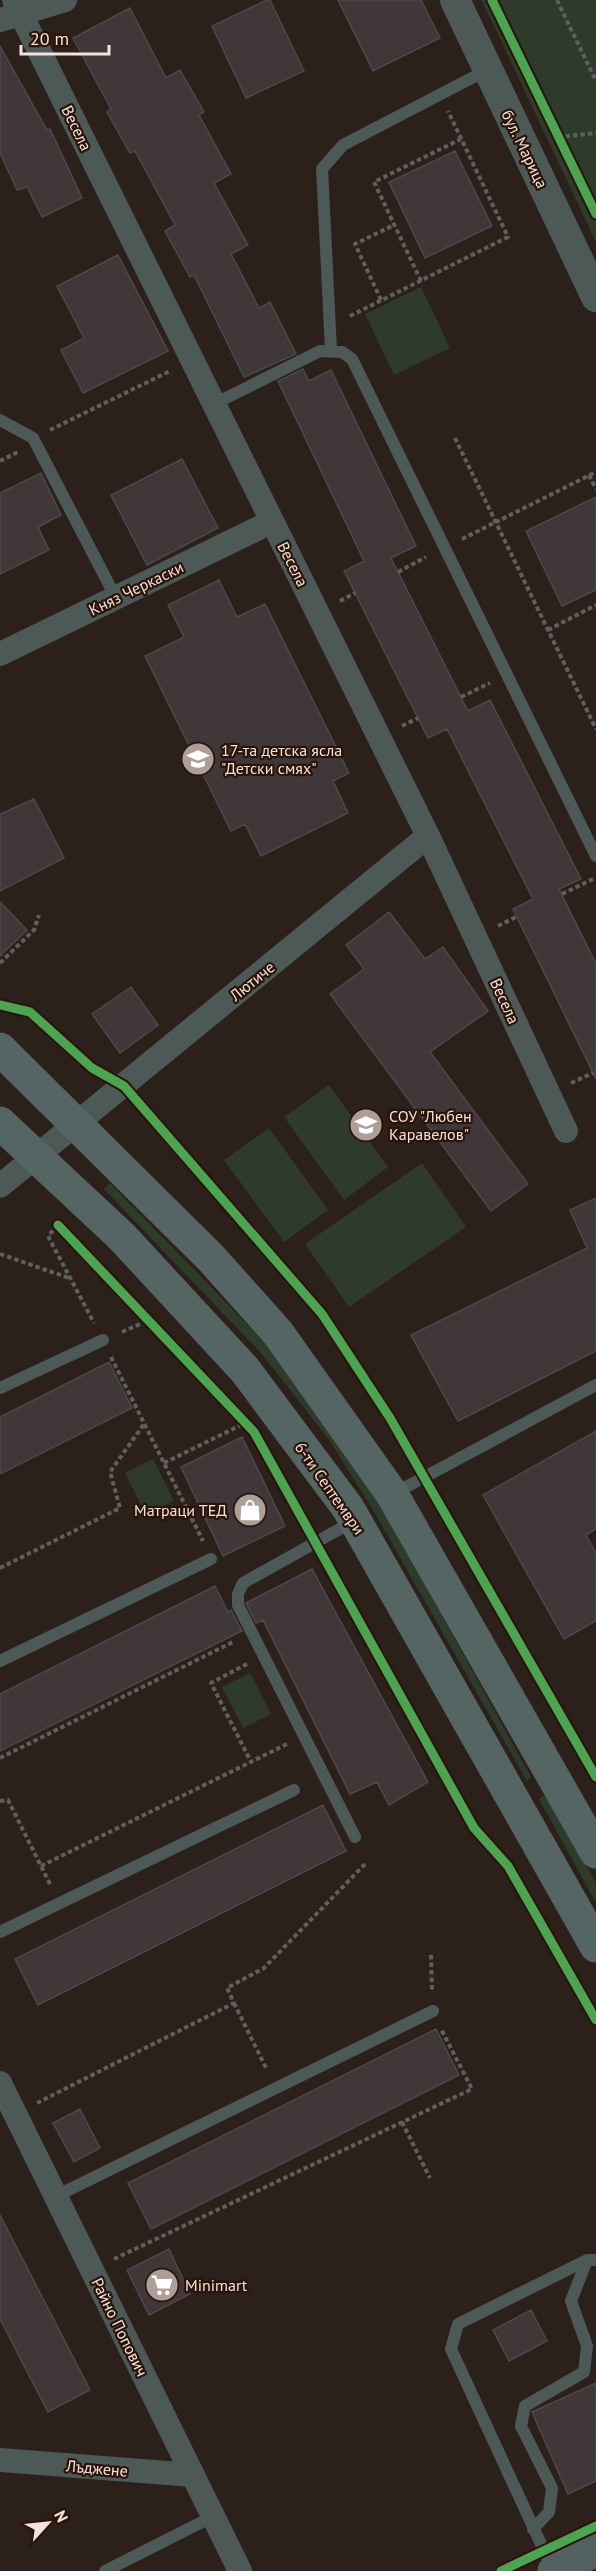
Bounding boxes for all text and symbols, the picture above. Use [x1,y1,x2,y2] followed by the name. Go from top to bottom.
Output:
[21,18,110,56] scale bar
[30,27,69,50] text: 20 m
[58,102,96,154] street label: Весела
[497,107,553,191] street label: бул. Марица
[273,538,313,590] street label: Весела
[85,556,187,620] street label: Княз Черкаски
[221,740,342,778] place label: 17-та детска ясла "Детски смях"
[180,741,216,777] school or university icon: 17-та детска ясла "Детски смях"
[225,957,279,1006] street label: Лютиче
[486,975,524,1027] street label: Весела
[389,1106,472,1144] place label: СОУ "Любен Каравелов"
[348,1107,384,1143] school or university icon: СОУ "Любен Каравелов"
[291,1438,369,1538] street label: 6-ти Септември
[232,1492,268,1528] shop icon: Матраци ТЕД
[134,1500,227,1520] place label: Матраци ТЕД
[144,2267,180,2303] supermarket icon: Minimart
[87,2274,153,2380] street label: Райно Попович
[185,2275,248,2295] place label: Minimart
[64,2455,129,2481] street label: Лъджене
[18,2493,78,2553] north arrow
[50,2507,73,2525] text: N

